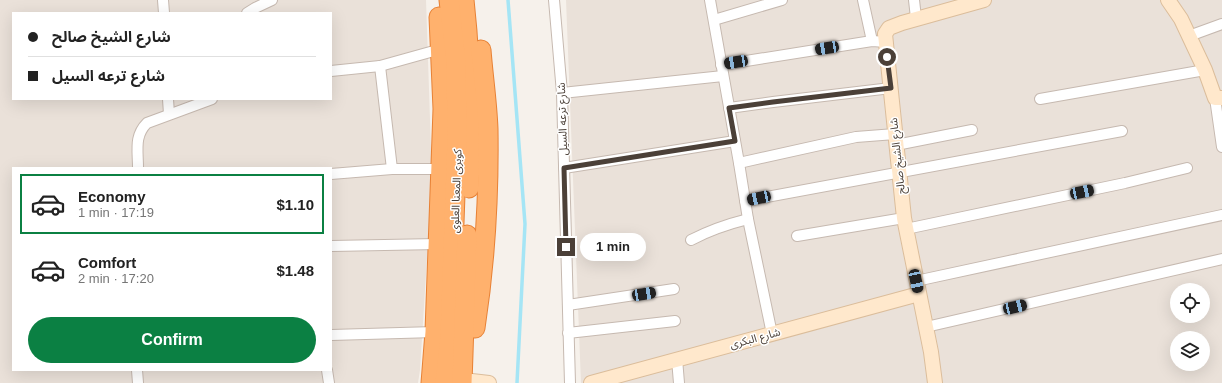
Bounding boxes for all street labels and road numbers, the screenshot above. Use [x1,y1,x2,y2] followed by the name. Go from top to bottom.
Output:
[555,82,571,156] street label: شارع ترعه السيل
[887,117,909,195] street label: شارع الشيخ صالح
[449,148,465,233] street label: كوبرى المعنا العلوى
[728,325,783,352] street label: شارع البكرى

